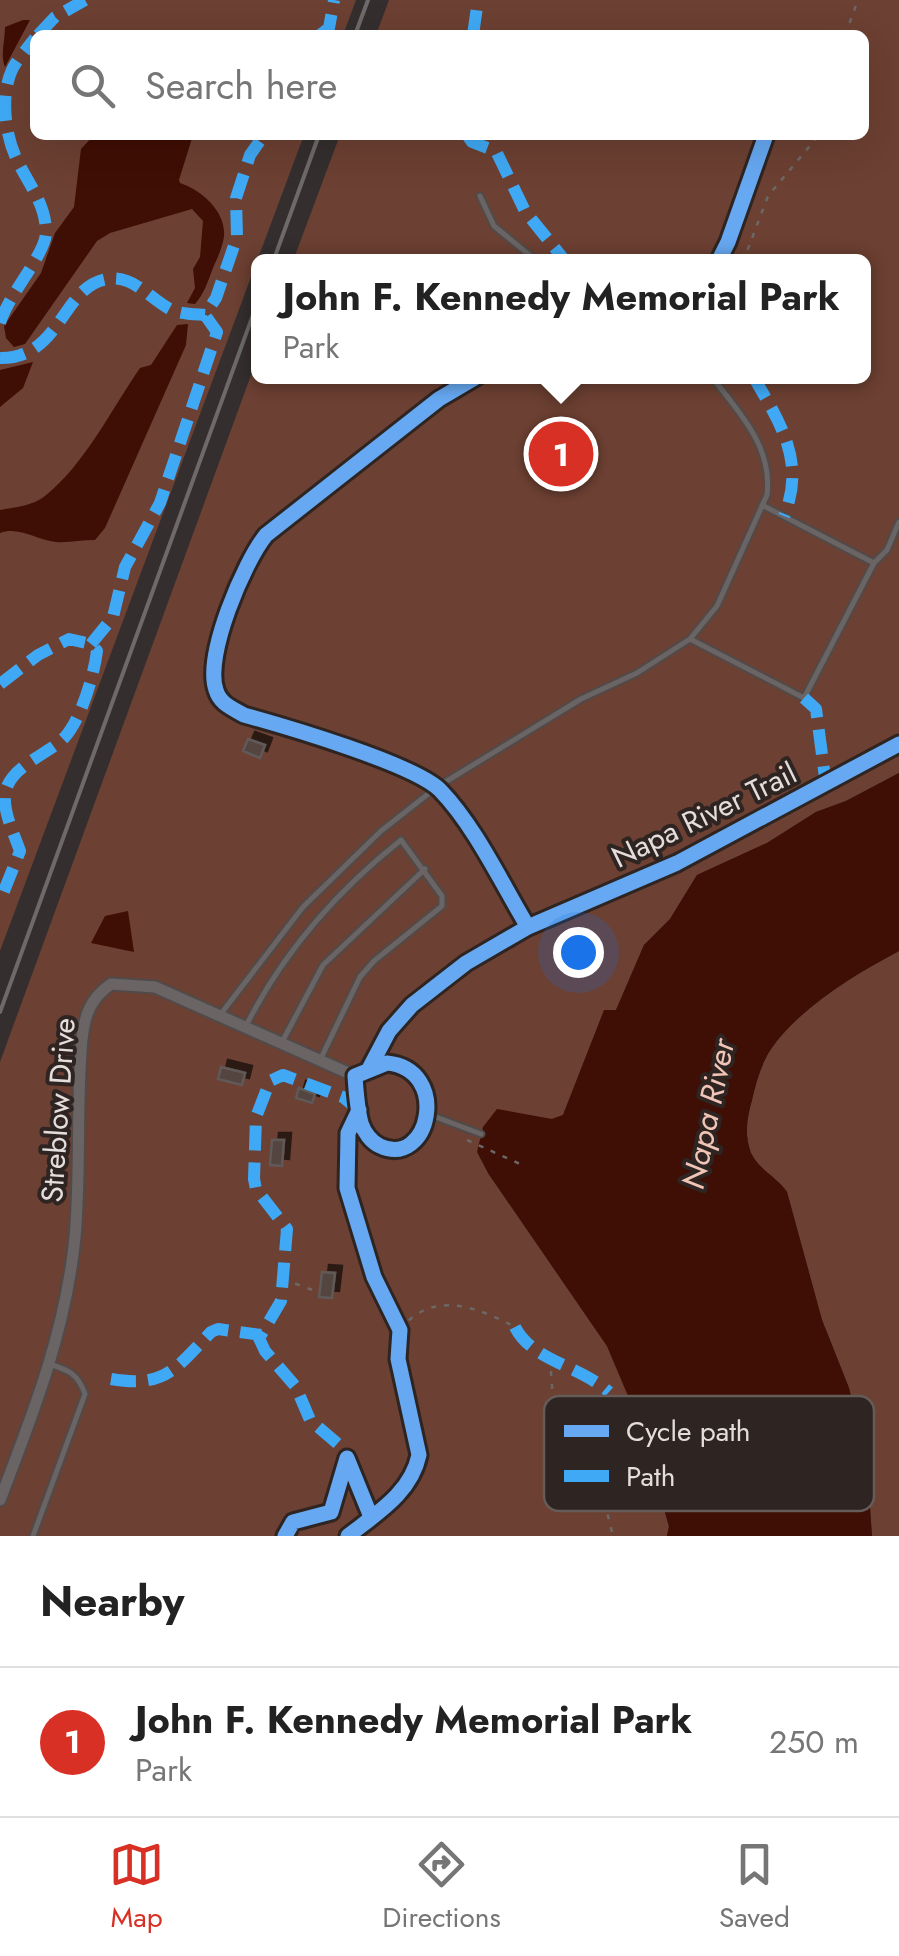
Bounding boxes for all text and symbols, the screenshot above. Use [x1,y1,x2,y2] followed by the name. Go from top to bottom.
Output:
[30,30,869,140] search box
[65,58,120,113] icon: search
[145,58,337,113] text: Search here
[251,254,871,384] popup
[282,269,840,324] text: John F. Kennedy Memorial Park
[282,324,339,370] text: Park
[528,416,594,492] pin: 1
[604,752,804,878] street label: Napa River Trail
[553,927,604,978] your location
[30,1016,86,1204] street label: Streblow Drive
[670,1033,747,1193] water label: Napa River
[544,1396,874,1511] legend
[626,1411,751,1452] text: Cycle path
[626,1456,675,1497] text: Path
[40,1571,184,1632] text: Nearby
[135,1692,692,1747] text: John F. Kennedy Memorial Park
[64,1719,81,1765] text: 1
[769,1719,859,1765] text: 250 m
[135,1747,192,1793] text: Park
[109,1837,164,1938] tab: Map
[382,1837,501,1938] tab: Directions
[719,1837,790,1938] tab: Saved

